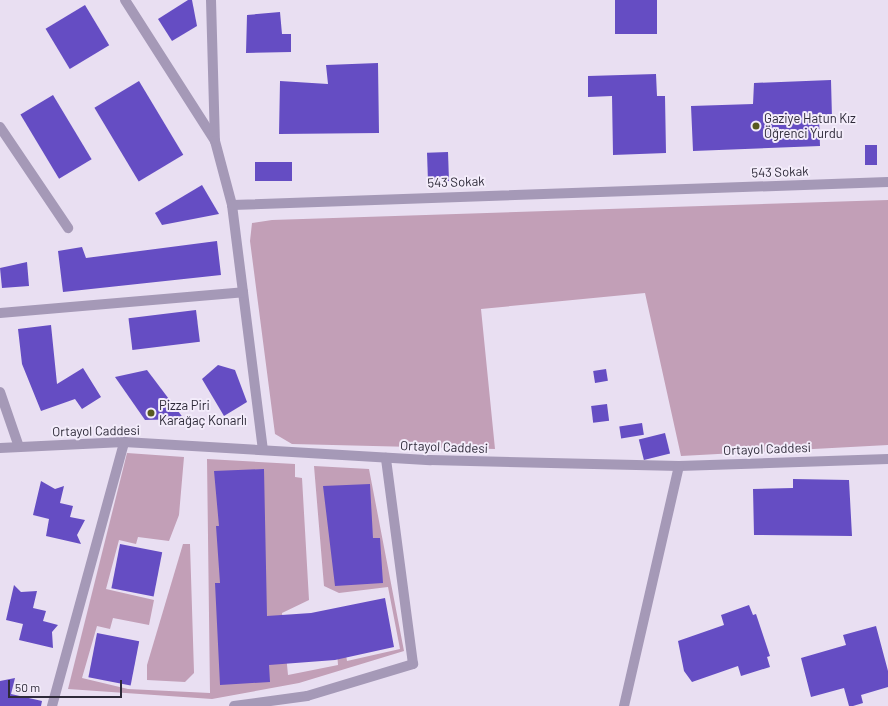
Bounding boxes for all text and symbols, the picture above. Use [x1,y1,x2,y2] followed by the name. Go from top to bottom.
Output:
[764,111,856,142] place label: Gaziye Hatun Kız Öğrenci Yurdu
[751,121,761,131] marker: Gaziye Hatun Kız Öğrenci Yurdu
[751,163,809,181] street label: 543 Sokak
[427,173,485,191] street label: 543 Sokak
[159,398,247,429] place label: Pizza Piri Karağaç Konarlı
[146,408,156,418] marker: Pizza Piri Karağaç Konarlı
[52,422,140,440] street label: Ortayol Caddesi
[400,438,488,456] street label: Ortayol Caddesi
[723,440,811,458] street label: Ortayol Caddesi
[10,672,124,698] scale bar
[15,680,40,694] text: 50 m

